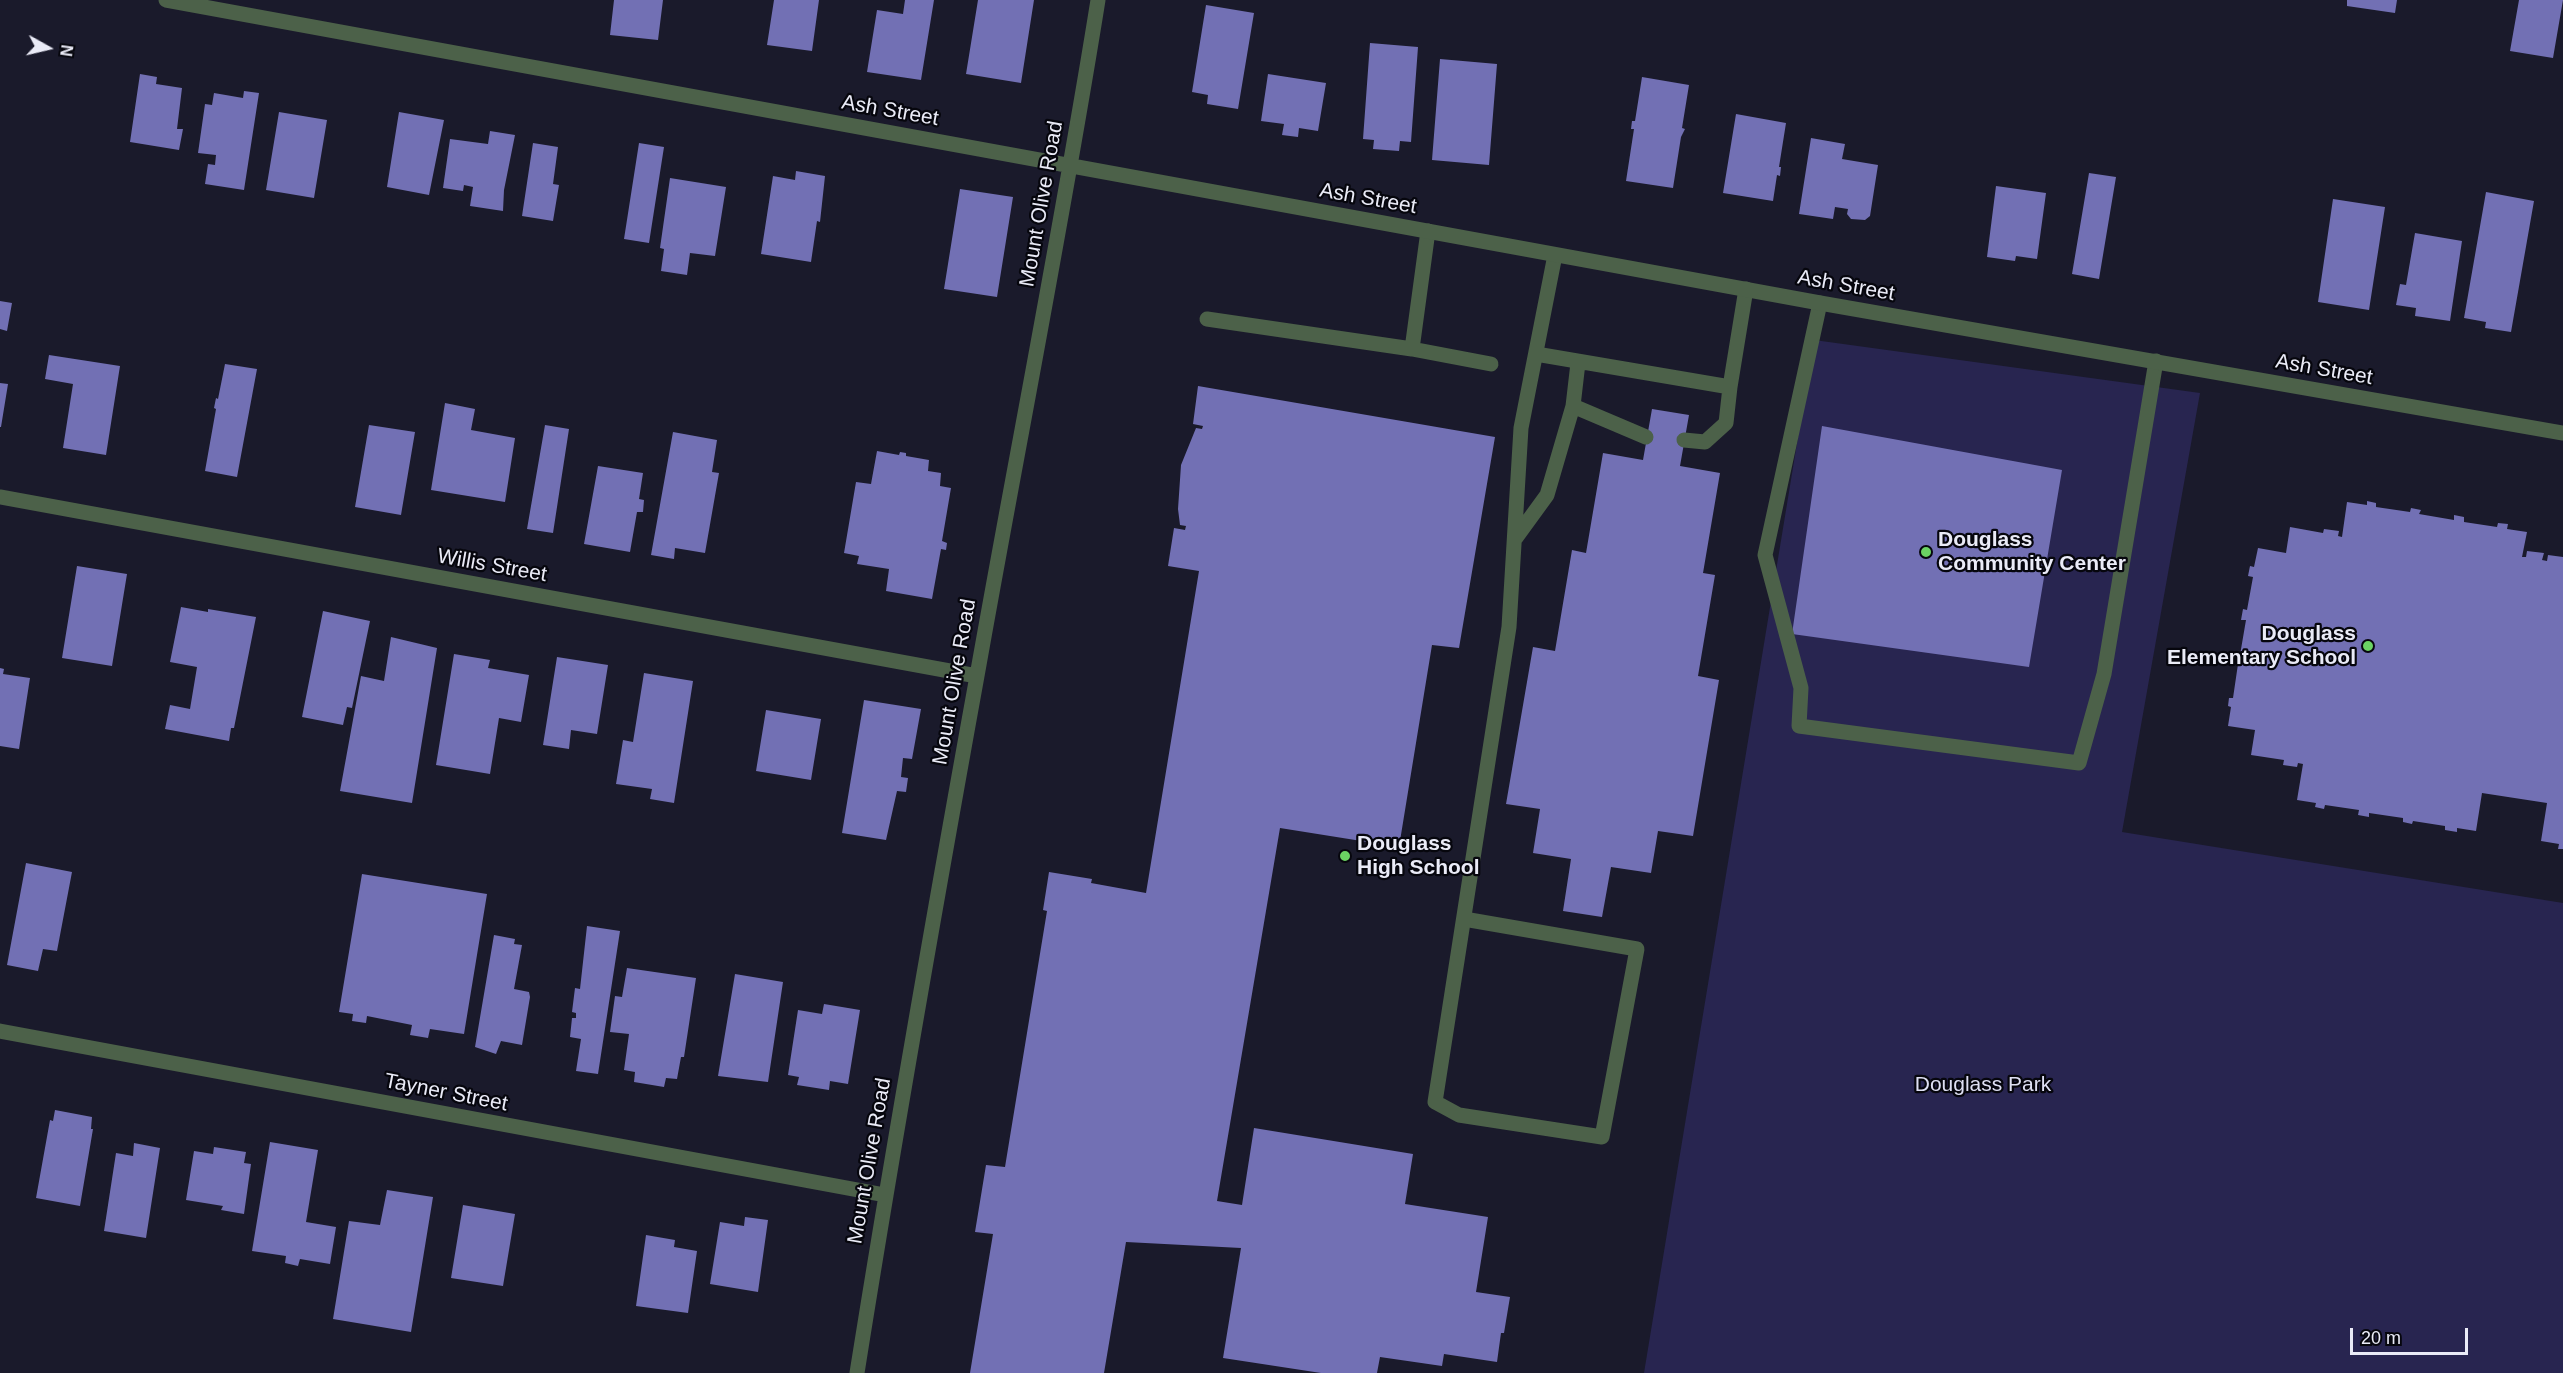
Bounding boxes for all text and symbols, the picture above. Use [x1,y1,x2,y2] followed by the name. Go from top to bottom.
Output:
[18,18,78,78] north arrow
[57,44,76,57] text: N
[840,90,940,132] street label: Ash Street
[1015,119,1069,289] street label: Mount Olive Road
[1318,178,1418,220] street label: Ash Street
[1796,265,1896,307] street label: Ash Street
[2274,349,2374,391] street label: Ash Street
[1938,527,2126,577] place label: Douglass Community Center
[435,544,549,588] street label: Willis Street
[1919,545,1933,559] marker: Douglass Community Center
[928,597,982,767] street label: Mount Olive Road
[2167,621,2356,671] place label: Douglass Elementary School
[2361,639,2375,653] marker: Douglass Elementary School
[1357,831,1479,881] place label: Douglass High School
[1338,849,1352,863] marker: Douglass High School
[382,1069,510,1117] street label: Tayner Street
[1915,1072,2051,1098] park label: Douglass Park
[843,1076,897,1246] street label: Mount Olive Road
[2353,1316,2472,1354] scale bar
[2361,1328,2401,1348] text: 20 m

